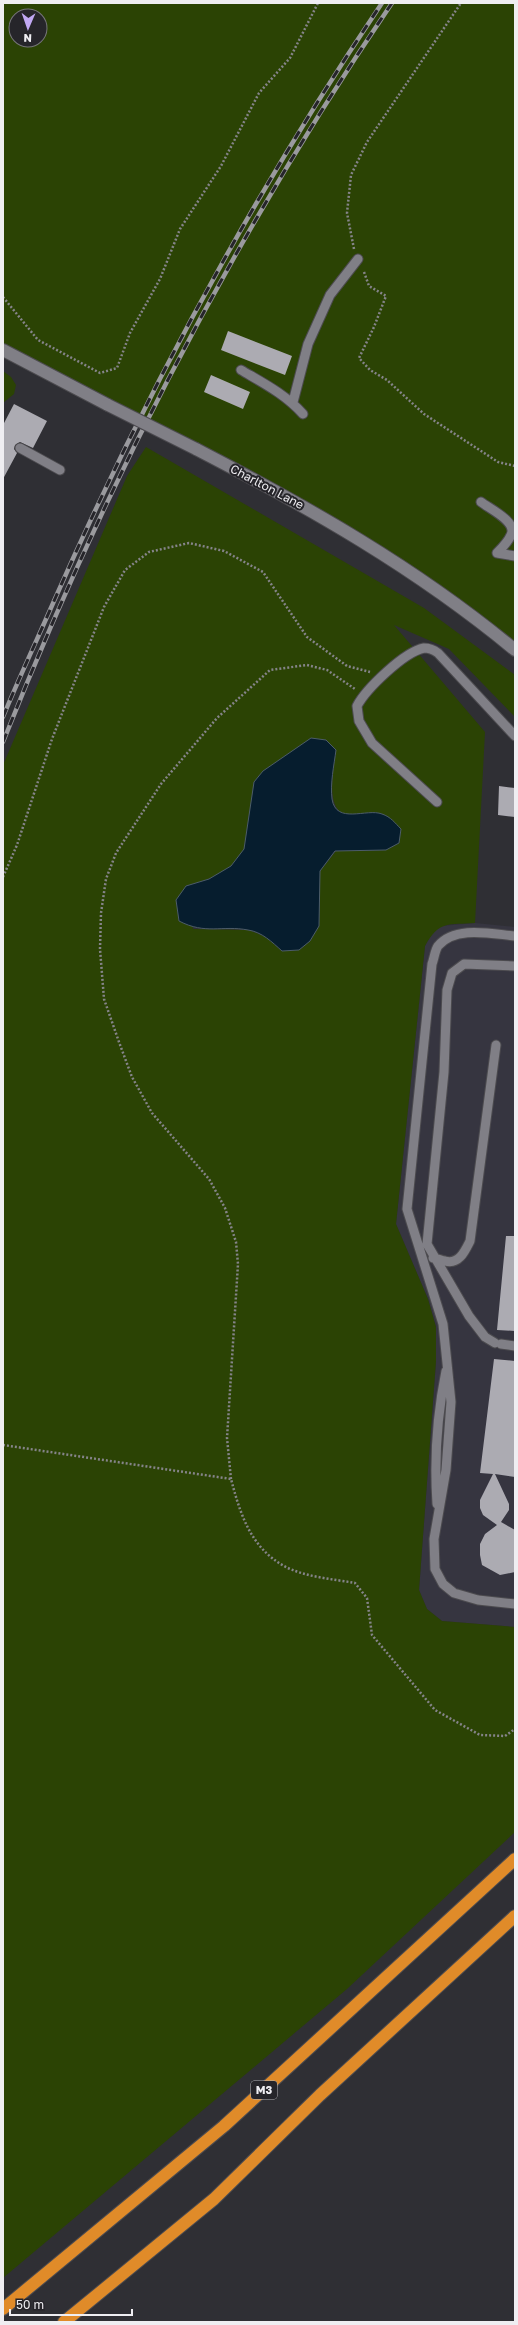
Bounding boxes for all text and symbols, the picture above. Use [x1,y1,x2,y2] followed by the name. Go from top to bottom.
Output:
[8,8,48,48] north arrow
[23,32,32,45] text: N
[228,461,307,512] street label: Charlton Lane
[251,2081,277,2099] road number: M3
[10,2291,132,2317] scale bar
[16,2297,44,2312] text: 50 m

